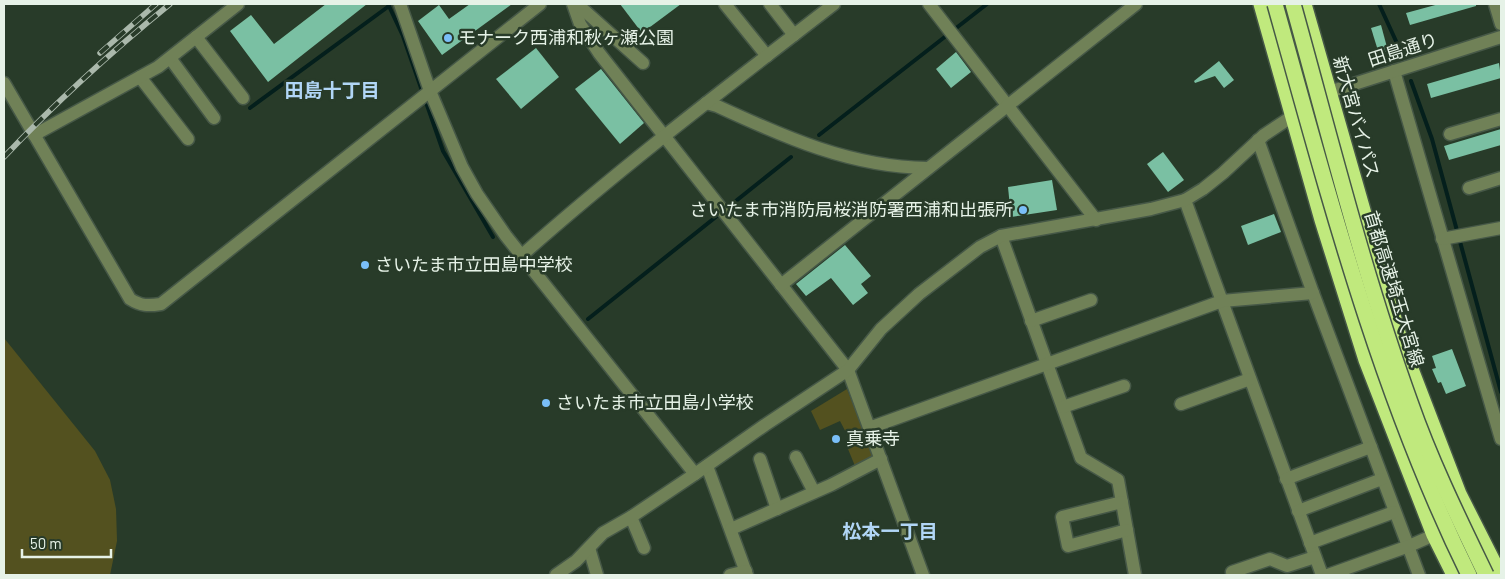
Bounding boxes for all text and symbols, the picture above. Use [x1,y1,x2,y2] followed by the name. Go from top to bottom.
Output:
[458,26,674,48] place label: モナーク西浦和秋ヶ瀬公園
[1365,27,1440,71] street label: 田島通り
[442,32,454,44] marker: モナーク西浦和秋ヶ瀬公園
[1329,53,1385,180] street label: 新大宮バイパス
[284,78,380,101] district label: 田島十丁目
[690,198,1013,220] place label: さいたま市消防局桜消防署西浦和出張所
[1017,204,1029,216] marker: さいたま市消防局桜消防署西浦和出張所
[1361,208,1429,369] street label: 首都高速埼玉大宮線
[375,253,572,275] place label: さいたま市立田島中学校
[359,259,371,271] marker: さいたま市立田島中学校
[556,391,753,413] place label: さいたま市立田島小学校
[540,397,552,409] marker: さいたま市立田島小学校
[846,427,900,449] place label: 真乗寺
[830,433,842,445] marker: 真乗寺
[842,519,938,542] district label: 松本一丁目
[22,526,111,558] scale bar
[30,534,62,552] text: 50 m

